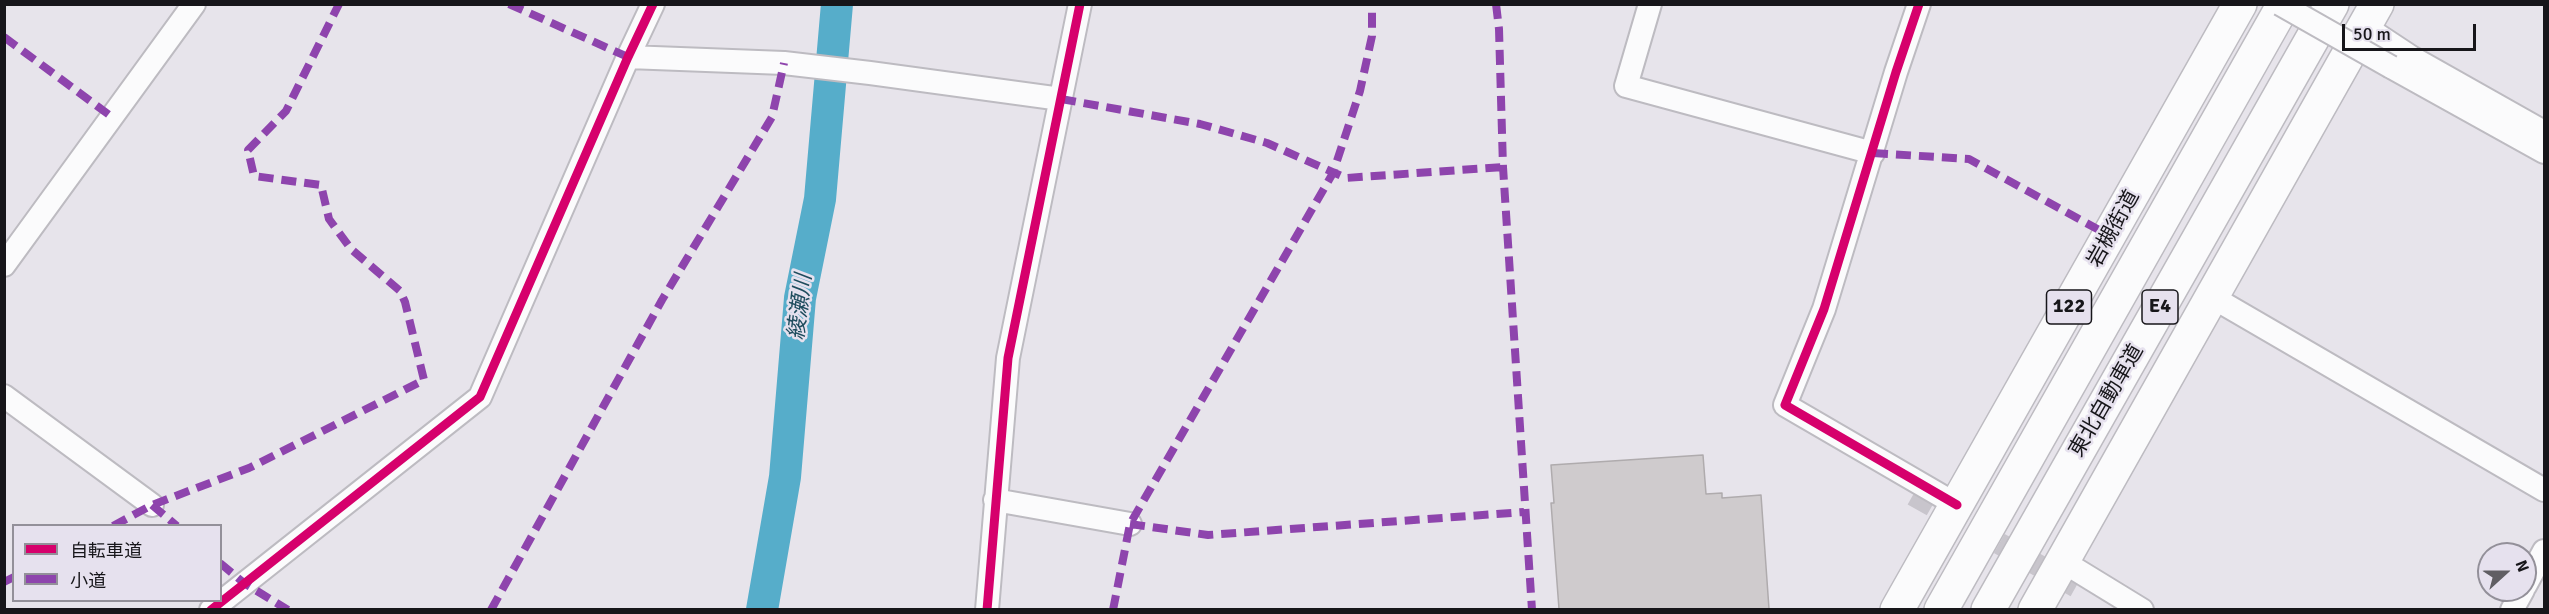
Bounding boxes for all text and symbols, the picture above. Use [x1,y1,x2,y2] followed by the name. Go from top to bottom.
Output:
[2345,12,2478,50] scale bar
[2353,23,2391,45] text: 50 m
[2083,186,2145,272] street label: 岩槻街道
[784,273,818,341] water label: 綾瀬川
[2046,290,2092,324] road number: 122
[2142,290,2178,324] road number: E4
[2065,340,2149,462] street label: 東北自動車道
[12,524,222,602] legend
[70,540,142,562] text: 自転車道
[2477,542,2537,602] north arrow
[2511,557,2533,575] text: N
[70,570,106,592] text: 小道

